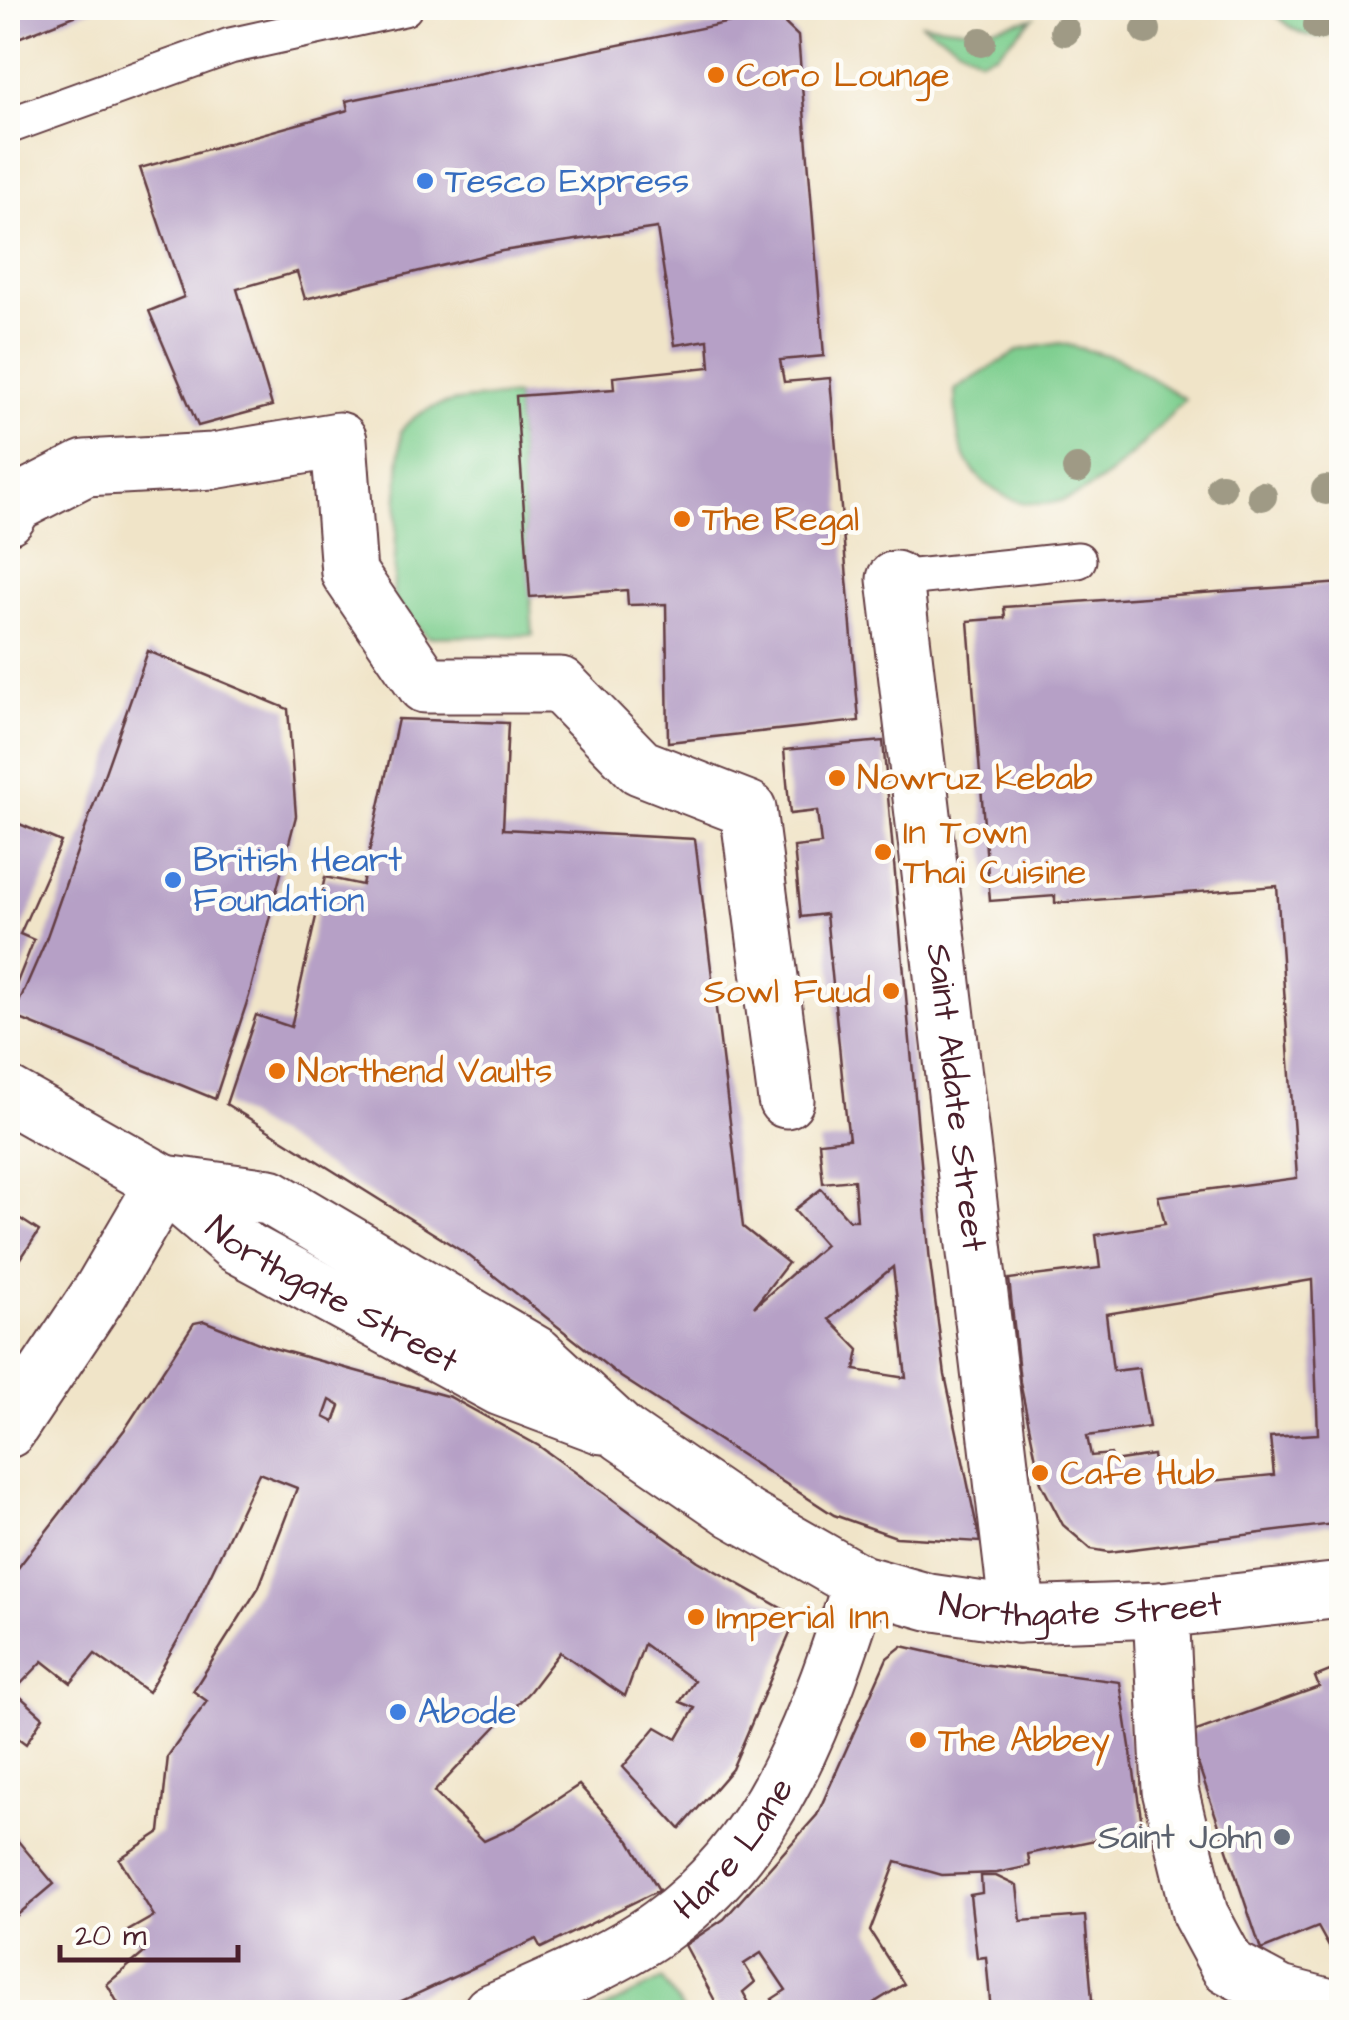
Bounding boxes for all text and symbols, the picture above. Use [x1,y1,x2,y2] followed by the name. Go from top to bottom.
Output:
[736,51,950,102] place label: Coro Lounge
[705,64,727,86] marker: Coro Lounge
[445,157,689,206] place label: Tesco Express
[414,170,436,192] marker: Tesco Express
[702,495,859,546] place label: The Regal
[671,508,693,530] marker: The Regal
[857,754,1093,803] place label: Nowruz kebab
[826,767,848,789] marker: Nowruz kebab
[903,808,1086,897] place label: In Town Thai Cuisine
[193,836,402,925] place label: British Heart Foundation
[872,841,894,863] marker: In Town Thai Cuisine
[162,869,184,891] marker: British Heart Foundation
[914,940,999,1254] street label: Saint Aldate Street
[703,967,871,1016] place label: Sowl Fuud
[880,980,902,1002] marker: Sowl Fuud
[297,1047,553,1096] place label: Northend Vaults
[266,1060,288,1082] marker: Northend Vaults
[195,1204,467,1385] street label: Northgate Street
[1060,1449,1215,1498] place label: Cafe Hub
[1029,1462,1051,1484] marker: Cafe Hub
[936,1579,1224,1641] street label: Northgate Street
[716,1593,889,1642] place label: Imperial Inn
[685,1606,707,1628] marker: Imperial Inn
[418,1688,517,1737] place label: Abode
[387,1701,409,1723] marker: Abode
[938,1716,1110,1766] place label: The Abbey
[907,1729,929,1751] marker: The Abbey
[663,1769,805,1931] street label: Hare Lane
[1098,1813,1262,1862] place label: Saint John
[1271,1826,1293,1848] marker: Saint John
[60,1900,238,1962] scale bar
[75,1915,147,1957] text: 20 m

